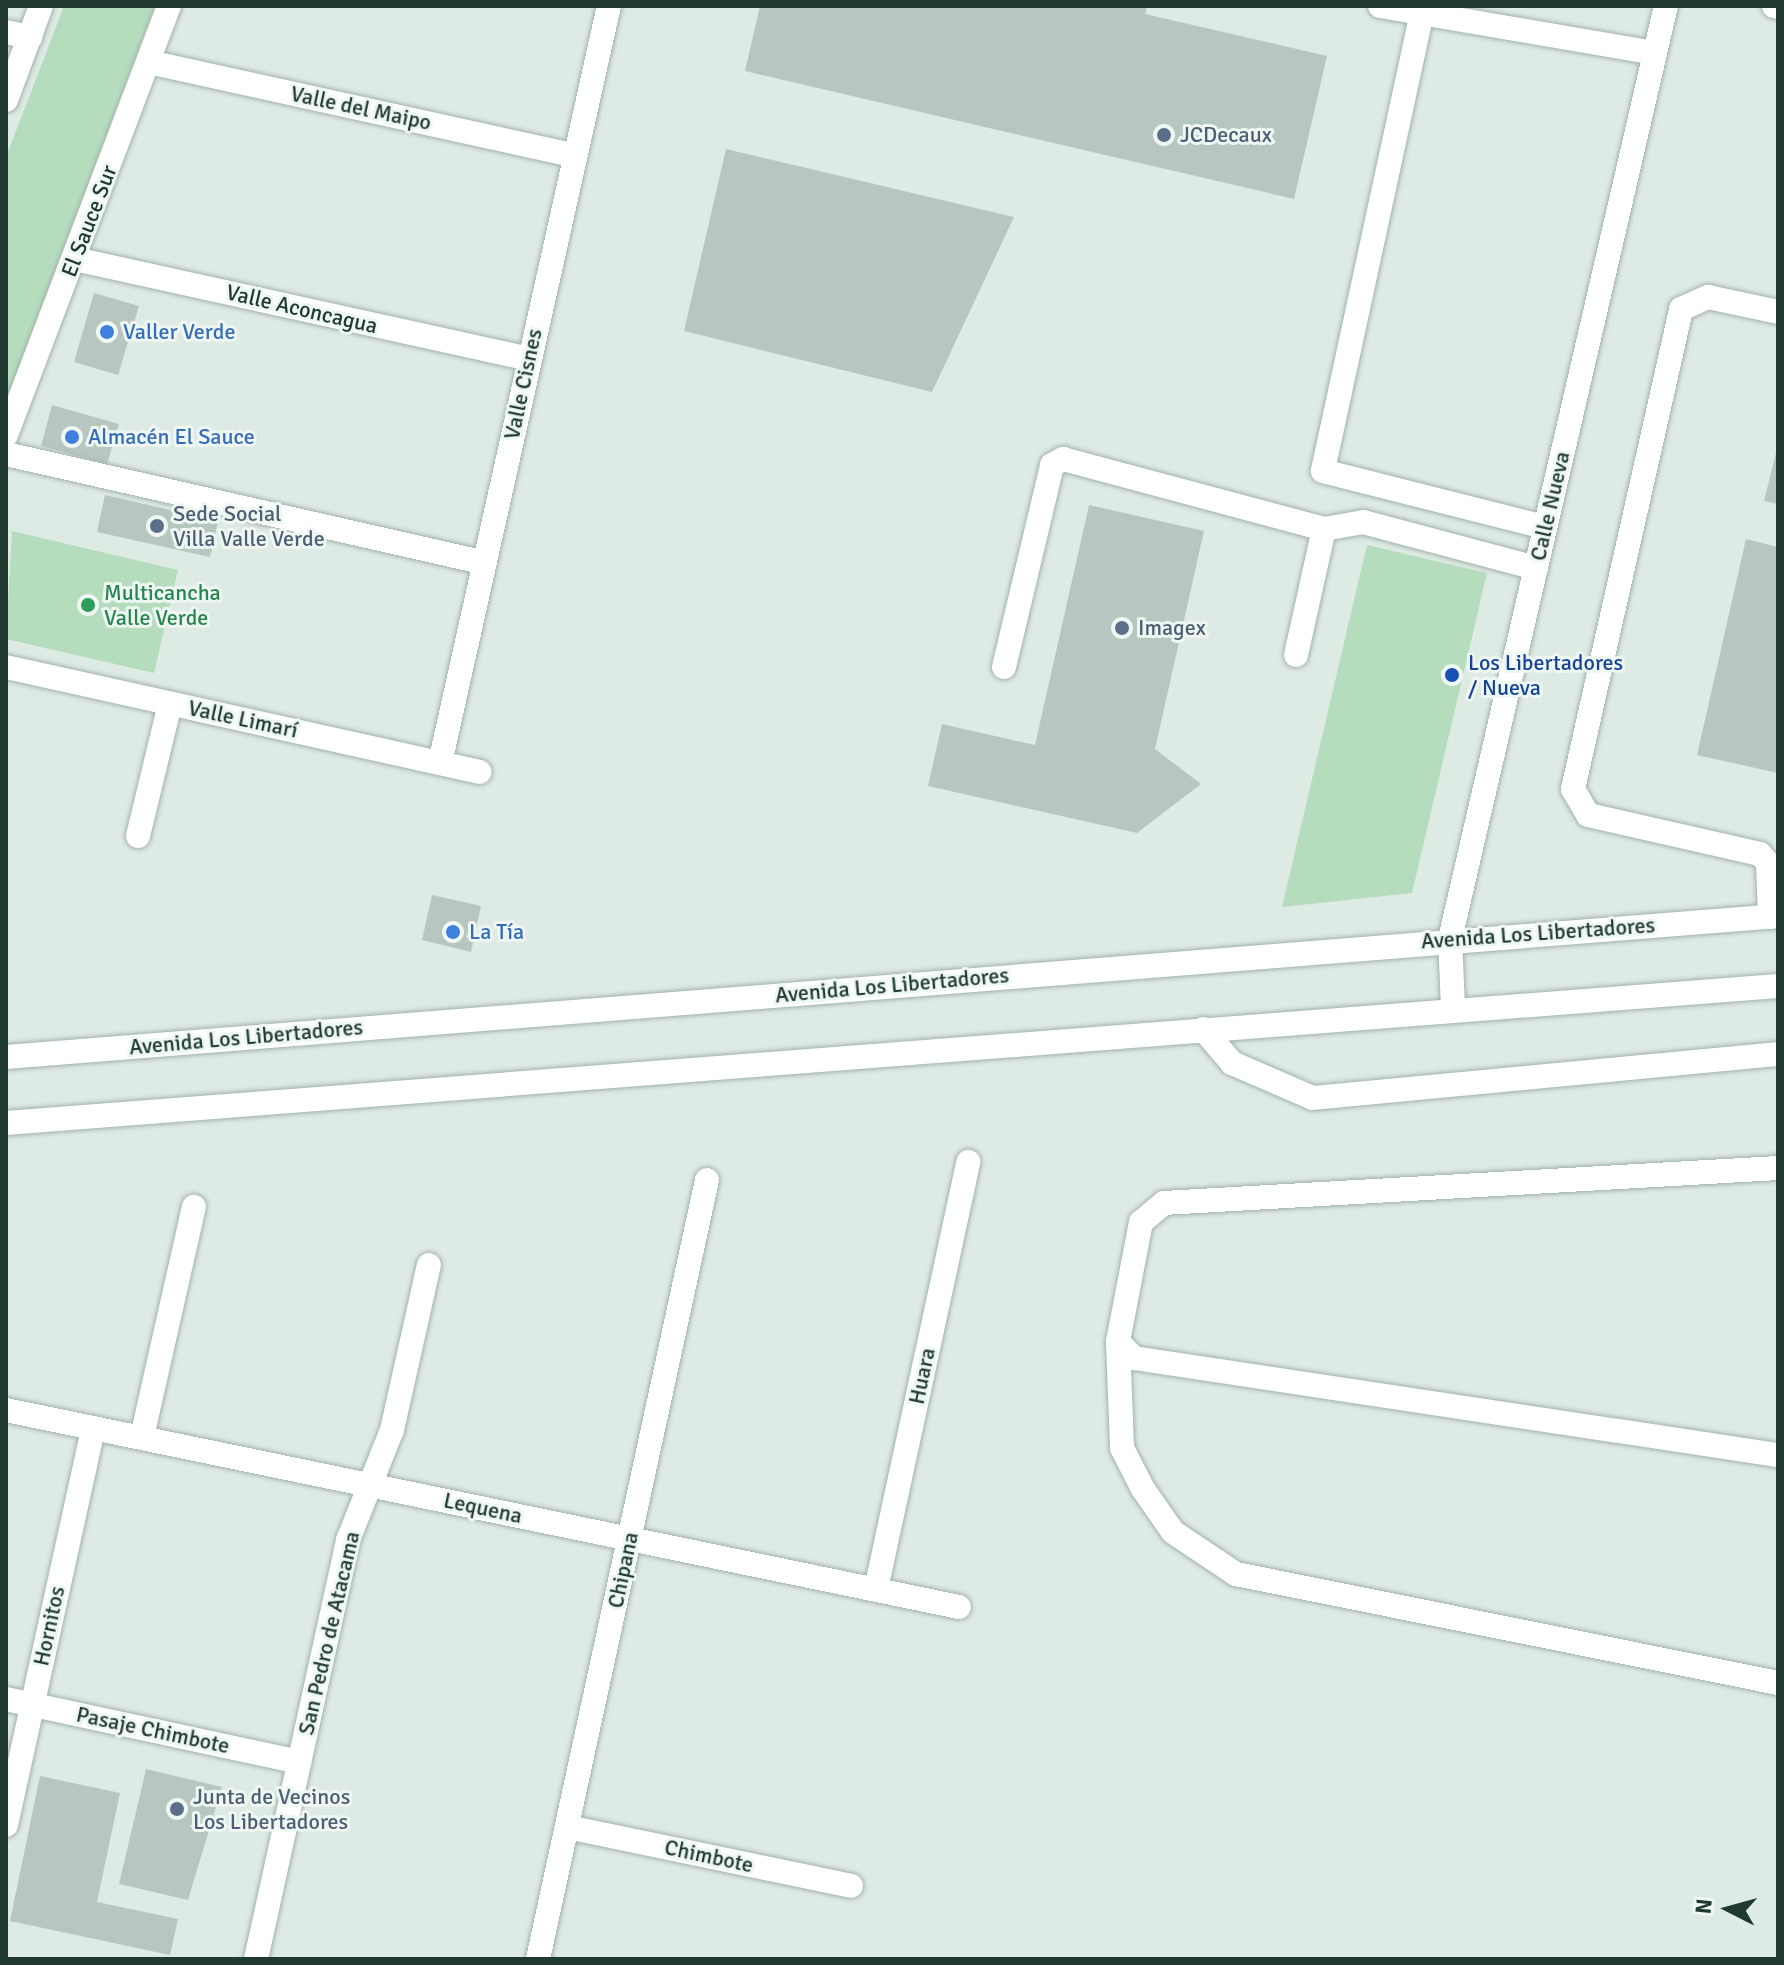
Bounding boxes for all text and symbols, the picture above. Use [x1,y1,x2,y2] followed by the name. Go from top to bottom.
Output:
[288,80,434,136] street label: Valle del Maipo
[1180,122,1272,148] place label: JCDecaux
[1155,126,1173,144] marker: JCDecaux
[56,161,122,281] street label: El Sauce Sur
[224,279,380,339] street label: Valle Aconcagua
[123,319,235,345] place label: Valler Verde
[98,323,116,341] marker: Valler Verde
[498,326,548,442] street label: Valle Cisnes
[88,424,255,450] place label: Almacén El Sauce
[63,428,81,446] marker: Almacén El Sauce
[1525,449,1575,563] street label: Calle Nueva
[173,500,325,552] place label: Sede Social Villa Valle Verde
[148,517,166,535] marker: Sede Social Villa Valle Verde
[104,579,221,630] place label: Multicancha Valle Verde
[79,596,97,614] marker: Multicancha Valle Verde
[1138,615,1206,641] place label: Imagex
[1113,619,1131,637] marker: Imagex
[1468,649,1623,700] place label: Los Libertadores / Nueva
[1443,666,1461,684] marker: Los Libertadores / Nueva
[186,695,300,743] street label: Valle Limarí
[1420,912,1656,954] street label: Avenida Los Libertadores
[469,919,524,945] place label: La Tía
[444,923,462,941] marker: La Tía
[774,962,1010,1008] street label: Avenida Los Libertadores
[128,1014,364,1060] street label: Avenida Los Libertadores
[903,1345,941,1407] street label: Huara
[441,1487,525,1529] street label: Lequena
[293,1529,365,1737] street label: San Pedro de Atacama
[602,1530,644,1610] street label: Chipana
[28,1584,70,1668] street label: Hornitos
[74,1701,232,1759] street label: Pasaje Chimbote
[193,1783,350,1834] place label: Junta de Vecinos Los Libertadores
[168,1800,186,1818] marker: Junta de Vecinos Los Libertadores
[662,1834,756,1878] street label: Chimbote
[1688,1869,1768,1949] north arrow
[1689,1897,1718,1915] text: N

